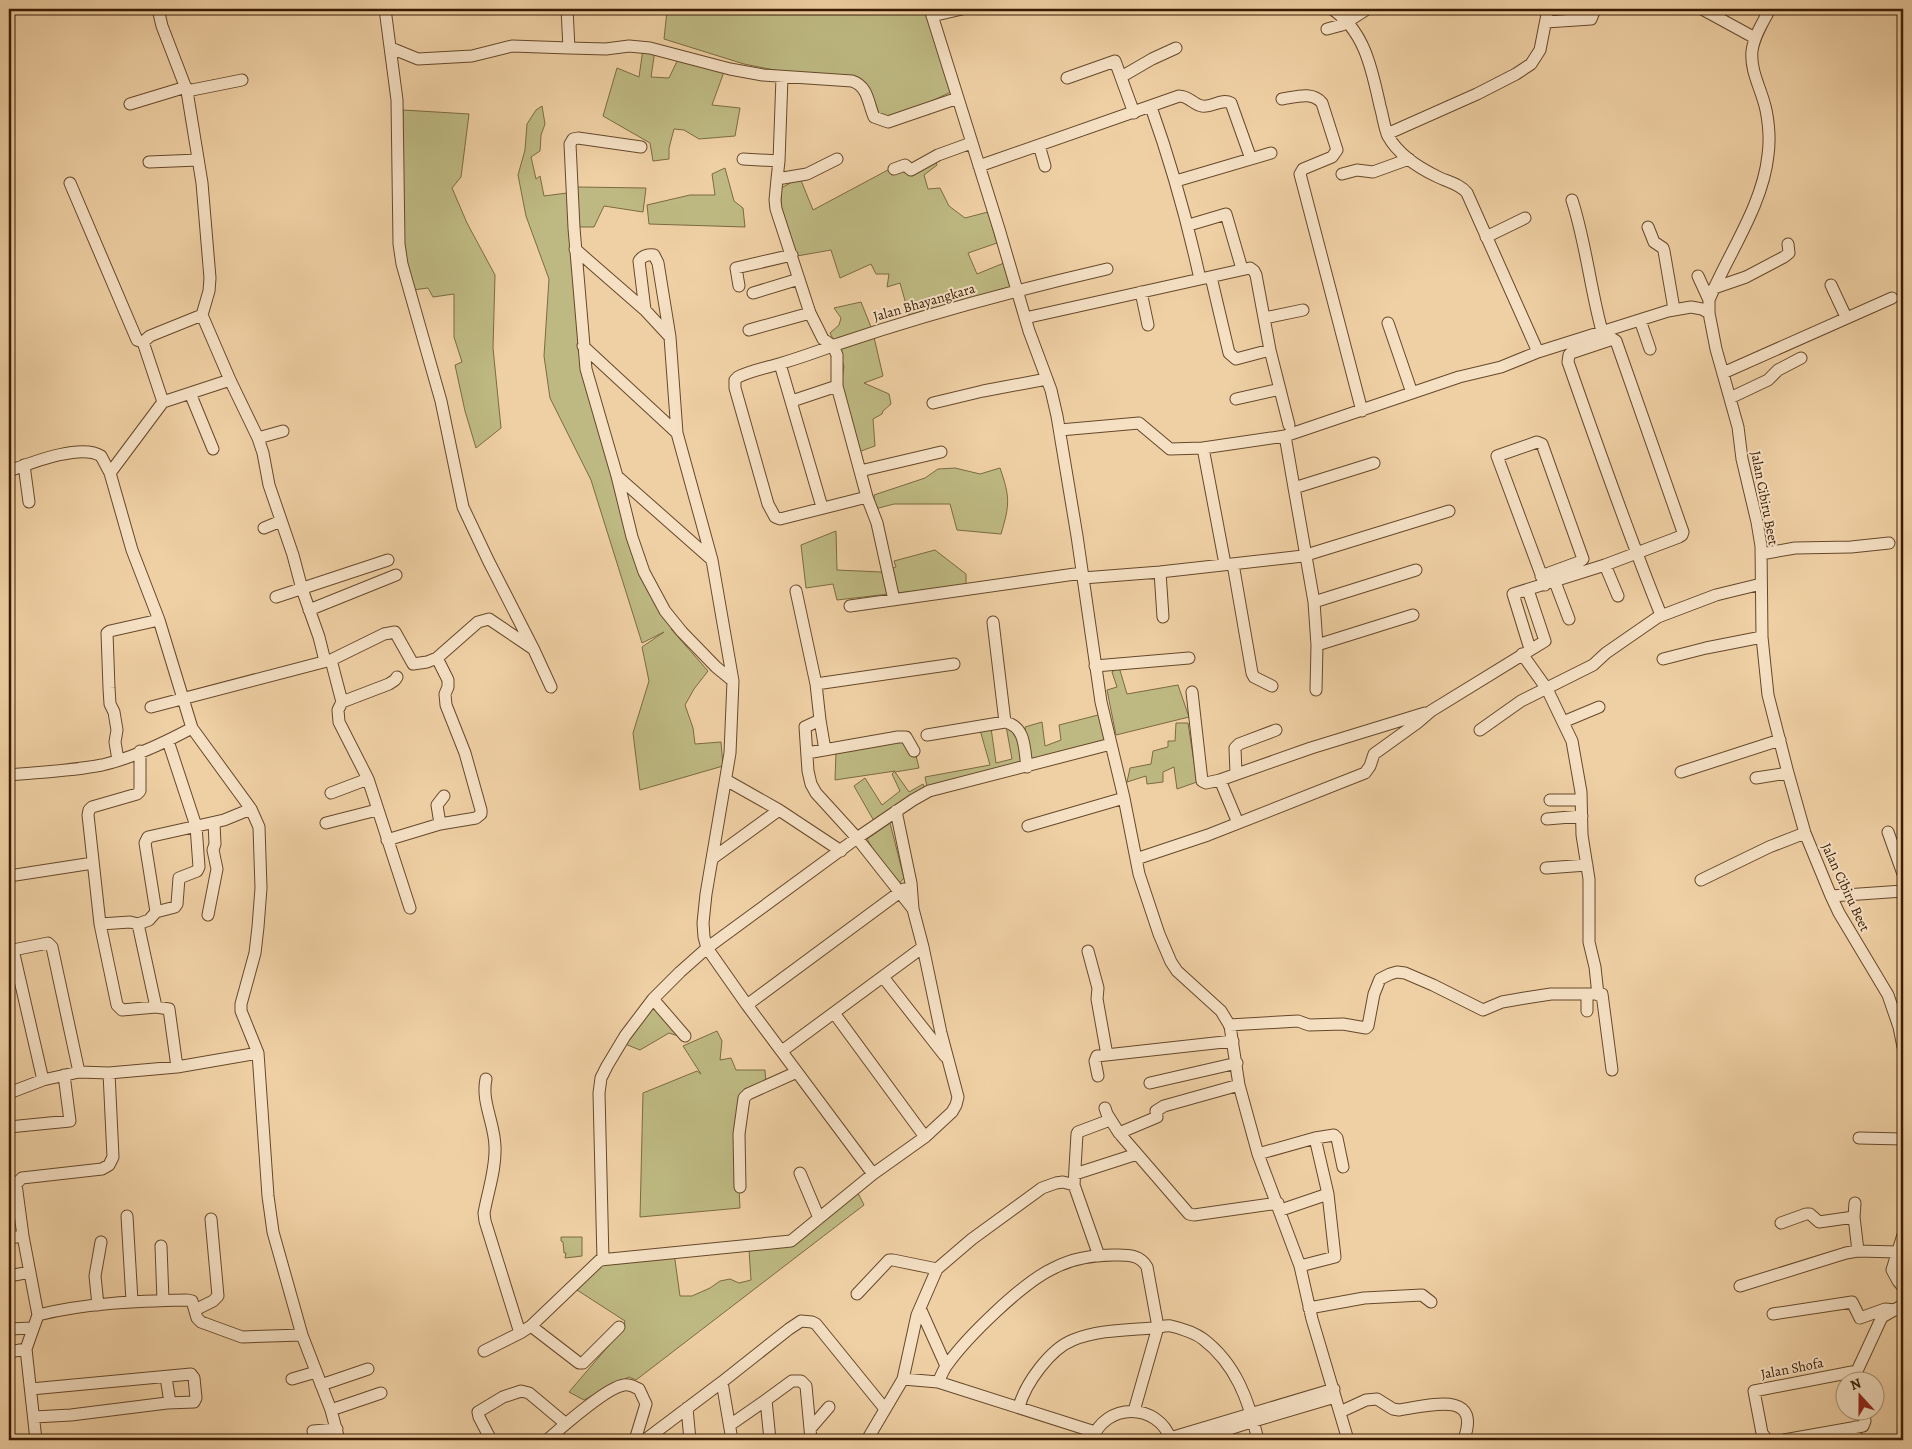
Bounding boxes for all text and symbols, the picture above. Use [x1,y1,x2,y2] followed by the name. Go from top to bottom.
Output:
[871,279,978,326] street label: Jalan Bhayangkara
[1746,449,1783,547] street label: Jalan Cibiru Beet
[1817,840,1875,935] street label: Jalan Cibiru Beet
[1759,1353,1826,1384] street label: Jalan Shofa
[1834,1372,1884,1422] north arrow
[1847,1374,1864,1395] text: N

